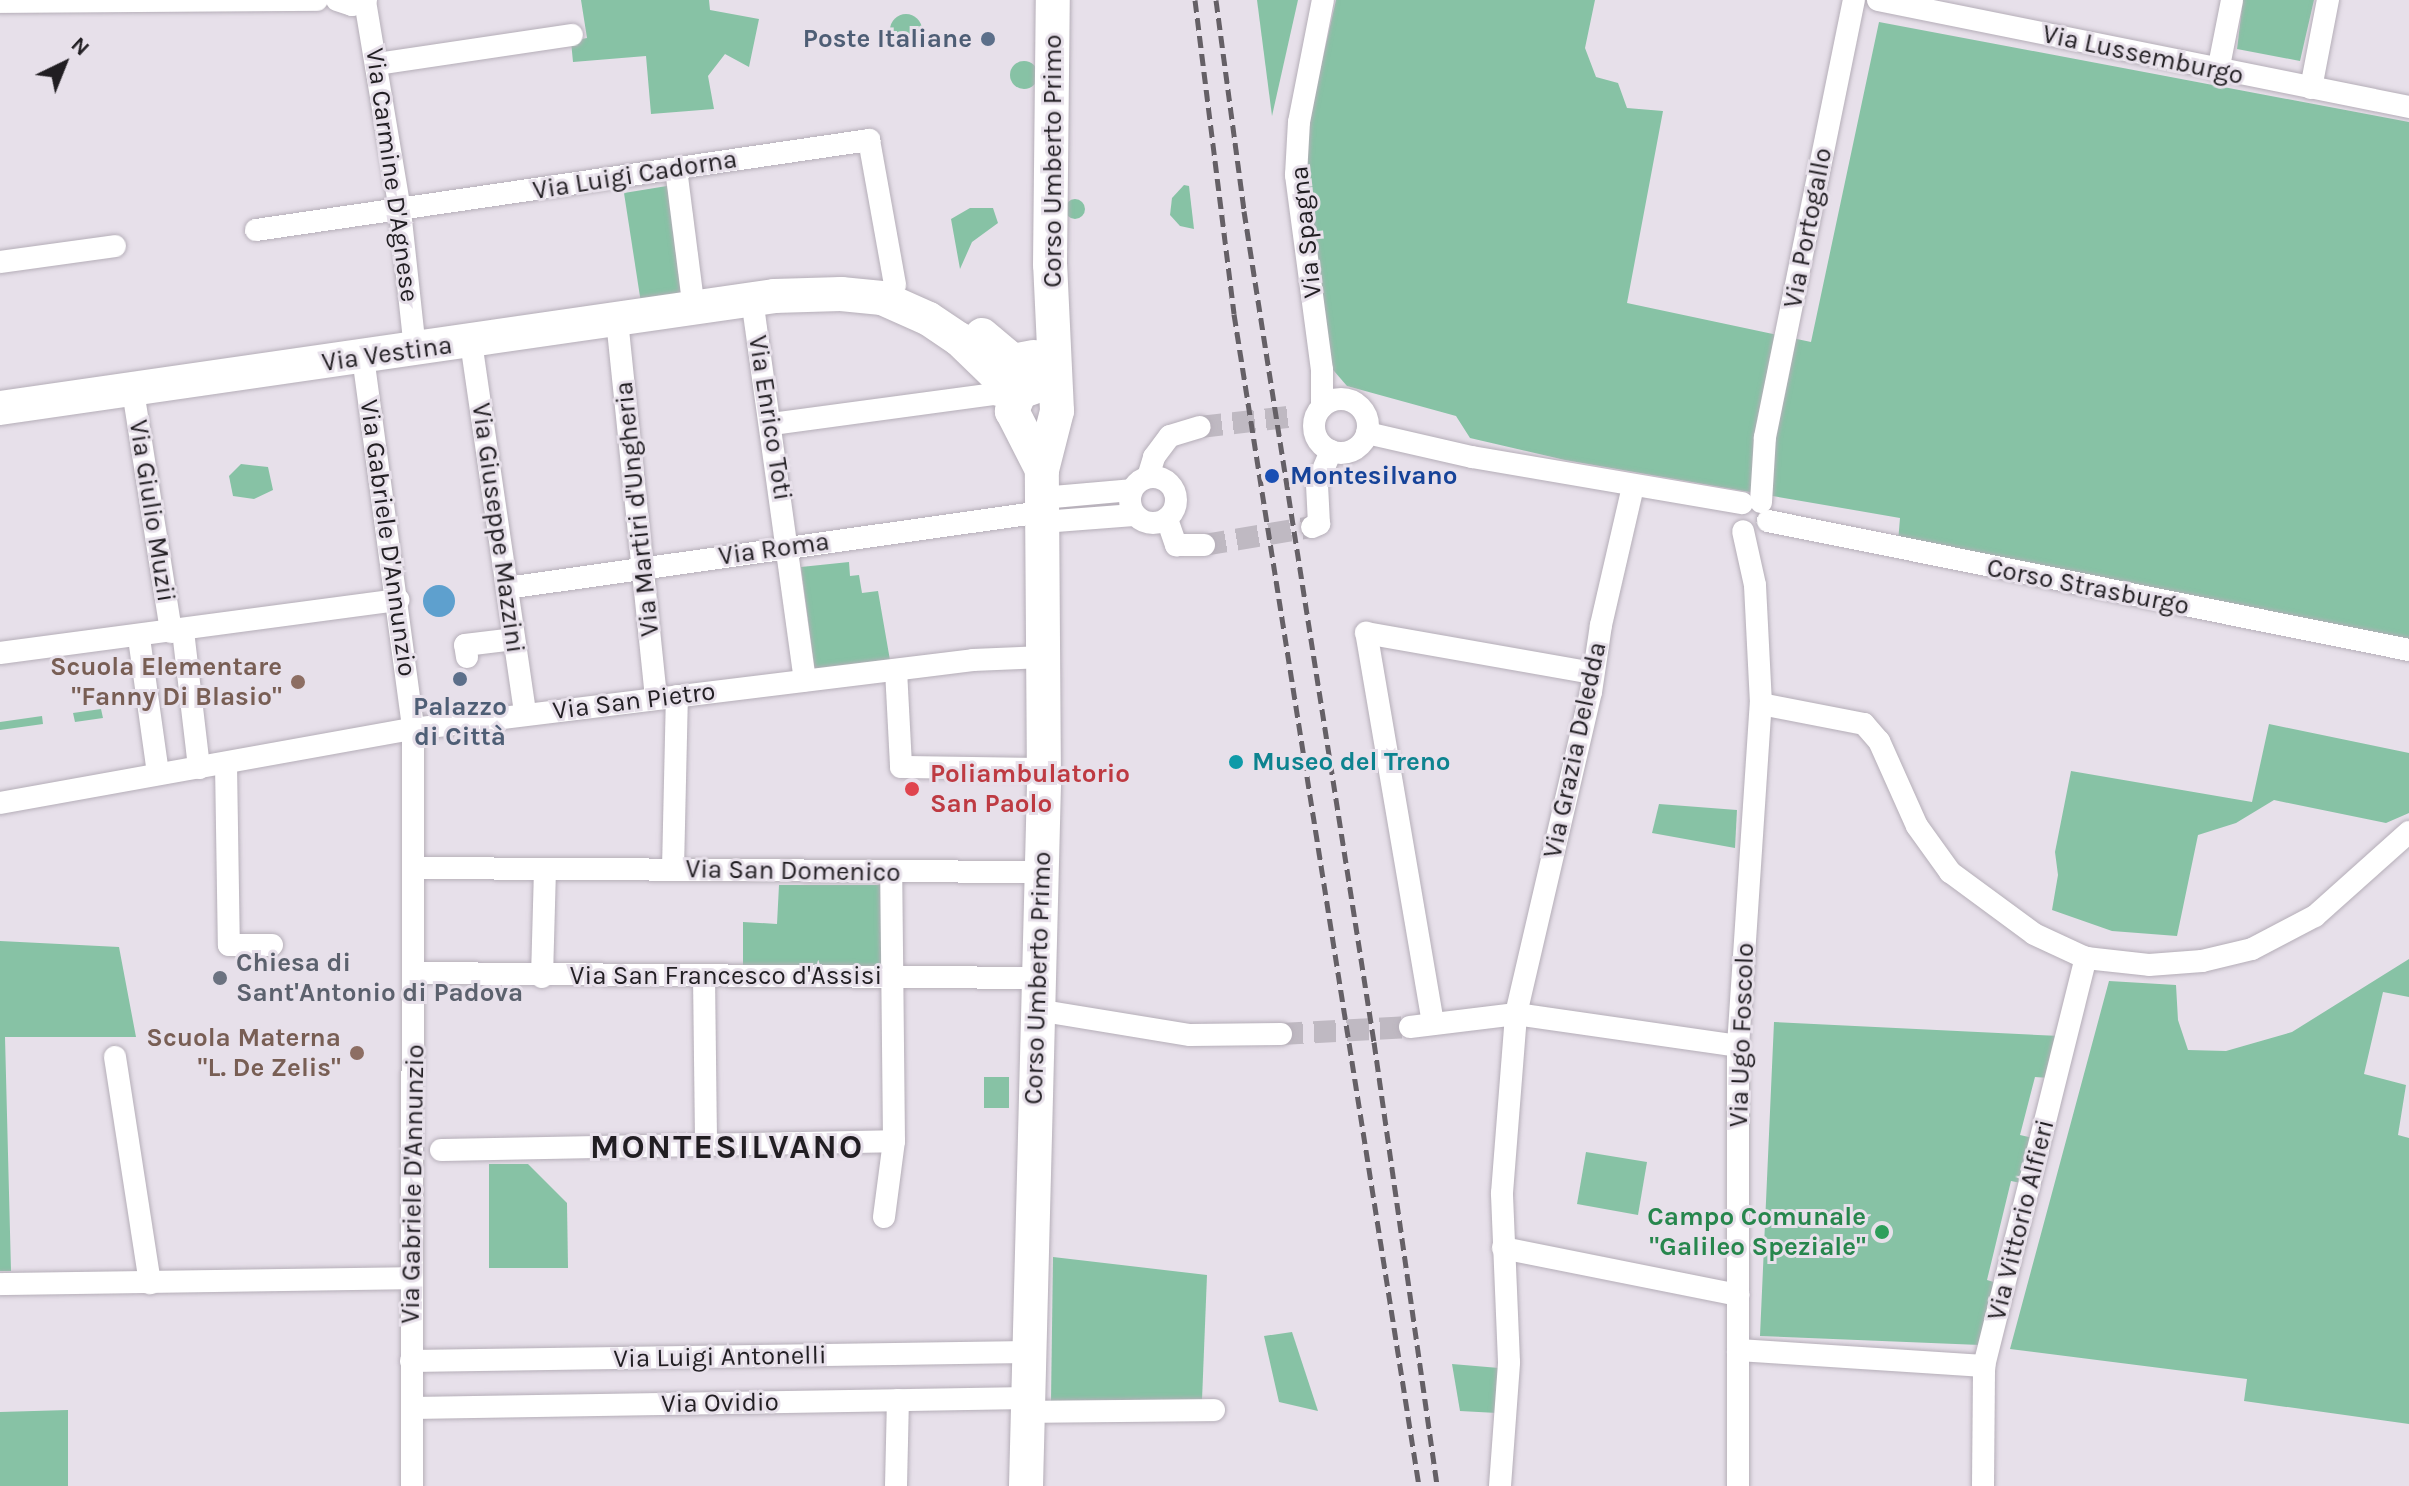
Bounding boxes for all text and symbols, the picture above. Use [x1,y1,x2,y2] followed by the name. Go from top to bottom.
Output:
[2040,18,2246,92] street label: Via Lussemburgo
[803,23,972,55] place label: Poste Italiane
[24,24,104,104] north arrow
[979,30,997,48] marker: Poste Italiane
[66,32,95,61] text: N
[1037,34,1069,288] street label: Corso Umberto Primo
[359,46,425,304] street label: Via Carmine D'Agnese
[531,143,739,207] street label: Via Luigi Cadorna
[1777,145,1839,311] street label: Via Portogallo
[1284,164,1328,300] street label: Via Spagna
[320,329,454,379] street label: Via Vestina
[742,333,798,503] street label: Via Enrico Toti
[608,380,666,638] street label: Via Martiri d'Ungheria
[353,398,423,678] street label: Via Gabriele D'Annunzio
[465,401,531,655] street label: Via Giuseppe Mazzini
[122,418,182,604] street label: Via Giulio Muzii
[1290,460,1457,492] place label: Montesilvano
[1261,465,1283,487] marker: Montesilvano
[717,526,831,572] street label: Via Roma
[1984,552,2192,622] street label: Corso Strasburgo
[1537,639,1613,861] street label: Via Grazia Deledda
[50,651,282,712] place label: Scuola Elementare "Fanny Di Blasio"
[451,670,469,688] marker: Palazzo di Città
[289,673,307,691] marker: Scuola Elementare "Fanny Di Blasio"
[551,676,717,726] street label: Via San Pietro
[413,691,507,752] place label: Palazzo di Città
[1252,746,1451,778] place label: Museo del Treno
[1227,753,1245,771] marker: Museo del Treno
[930,758,1130,820] place label: Poliambulatorio San Paolo
[901,778,923,800] marker: Poliambulatorio San Paolo
[1018,851,1058,1105] street label: Corso Umberto Primo
[685,854,901,888] street label: Via San Domenico
[1723,942,1761,1128] street label: Via Ugo Foscolo
[236,947,523,1008] place label: Chiesa di Sant'Antonio di Padova
[570,960,882,992] street label: Via San Francesco d'Assisi
[211,969,229,987] marker: Chiesa di Sant'Antonio di Padova
[146,1022,341,1084] place label: Scuola Materna "L. De Zelis"
[348,1044,366,1062] marker: Scuola Materna "L. De Zelis"
[395,1044,431,1324] street label: Via Gabriele D'Annunzio
[1981,1116,2061,1324] street label: Via Vittorio Alfieri
[590,1128,864,1168] district label: MONTESILVANO
[1647,1201,1866,1262] place label: Campo Comunale "Galileo Speziale"
[1873,1223,1891,1241] marker: Campo Comunale "Galileo Speziale"
[613,1340,827,1374] street label: Via Luigi Antonelli
[661,1386,779,1420] street label: Via Ovidio

